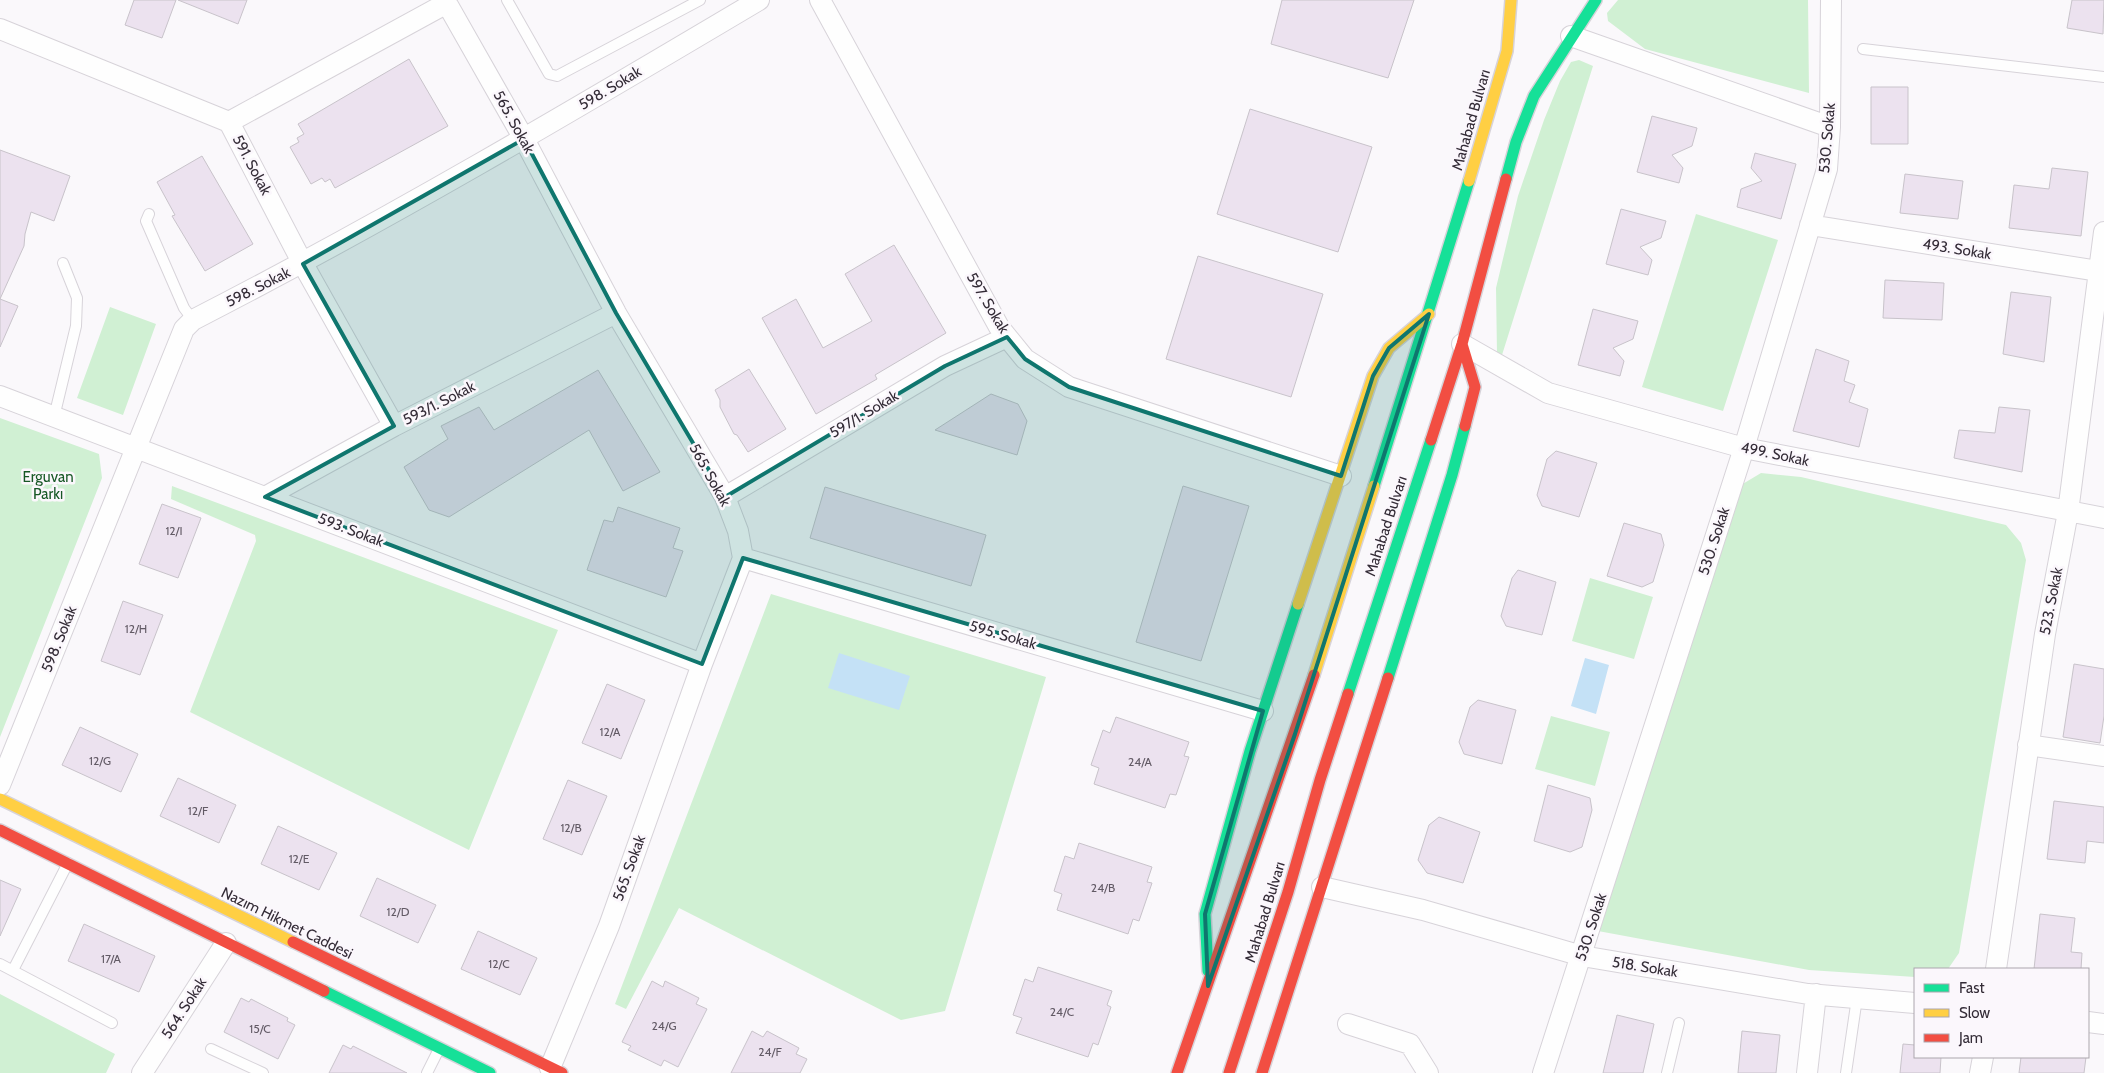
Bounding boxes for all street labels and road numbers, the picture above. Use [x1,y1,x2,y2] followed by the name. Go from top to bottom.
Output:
[575,62,645,114] street label: 598. Sokak
[1448,67,1494,173] street label: Mahabad Bulvarı
[489,88,539,157] street label: 565. Sokak
[1815,102,1839,174] street label: 530. Sokak
[229,132,275,198] street label: 591. Sokak
[1921,235,1993,263] street label: 493. Sokak
[223,263,293,311] street label: 598. Sokak
[963,269,1013,337] street label: 597. Sokak
[400,377,478,429] street label: 593/1. Sokak
[826,386,902,442] street label: 597/1. Sokak
[1739,438,1811,470] street label: 499. Sokak
[685,441,735,510] street label: 565. Sokak
[1361,474,1411,578] street label: Mahabad Bulvarı
[1695,504,1734,577] street label: 530. Sokak
[316,509,387,551] street label: 593. Sokak
[2036,566,2066,636] street label: 523. Sokak
[38,603,81,675] street label: 598. Sokak
[967,617,1039,653] street label: 595. Sokak
[609,832,649,903] street label: 565. Sokak
[1241,859,1289,965] street label: Mahabad Bulvarı
[218,883,356,963] street label: Nazım Hikmet Caddesi
[1572,890,1611,963] street label: 530. Sokak
[1611,953,1679,981] street label: 518. Sokak
[158,974,211,1042] street label: 564. Sokak

